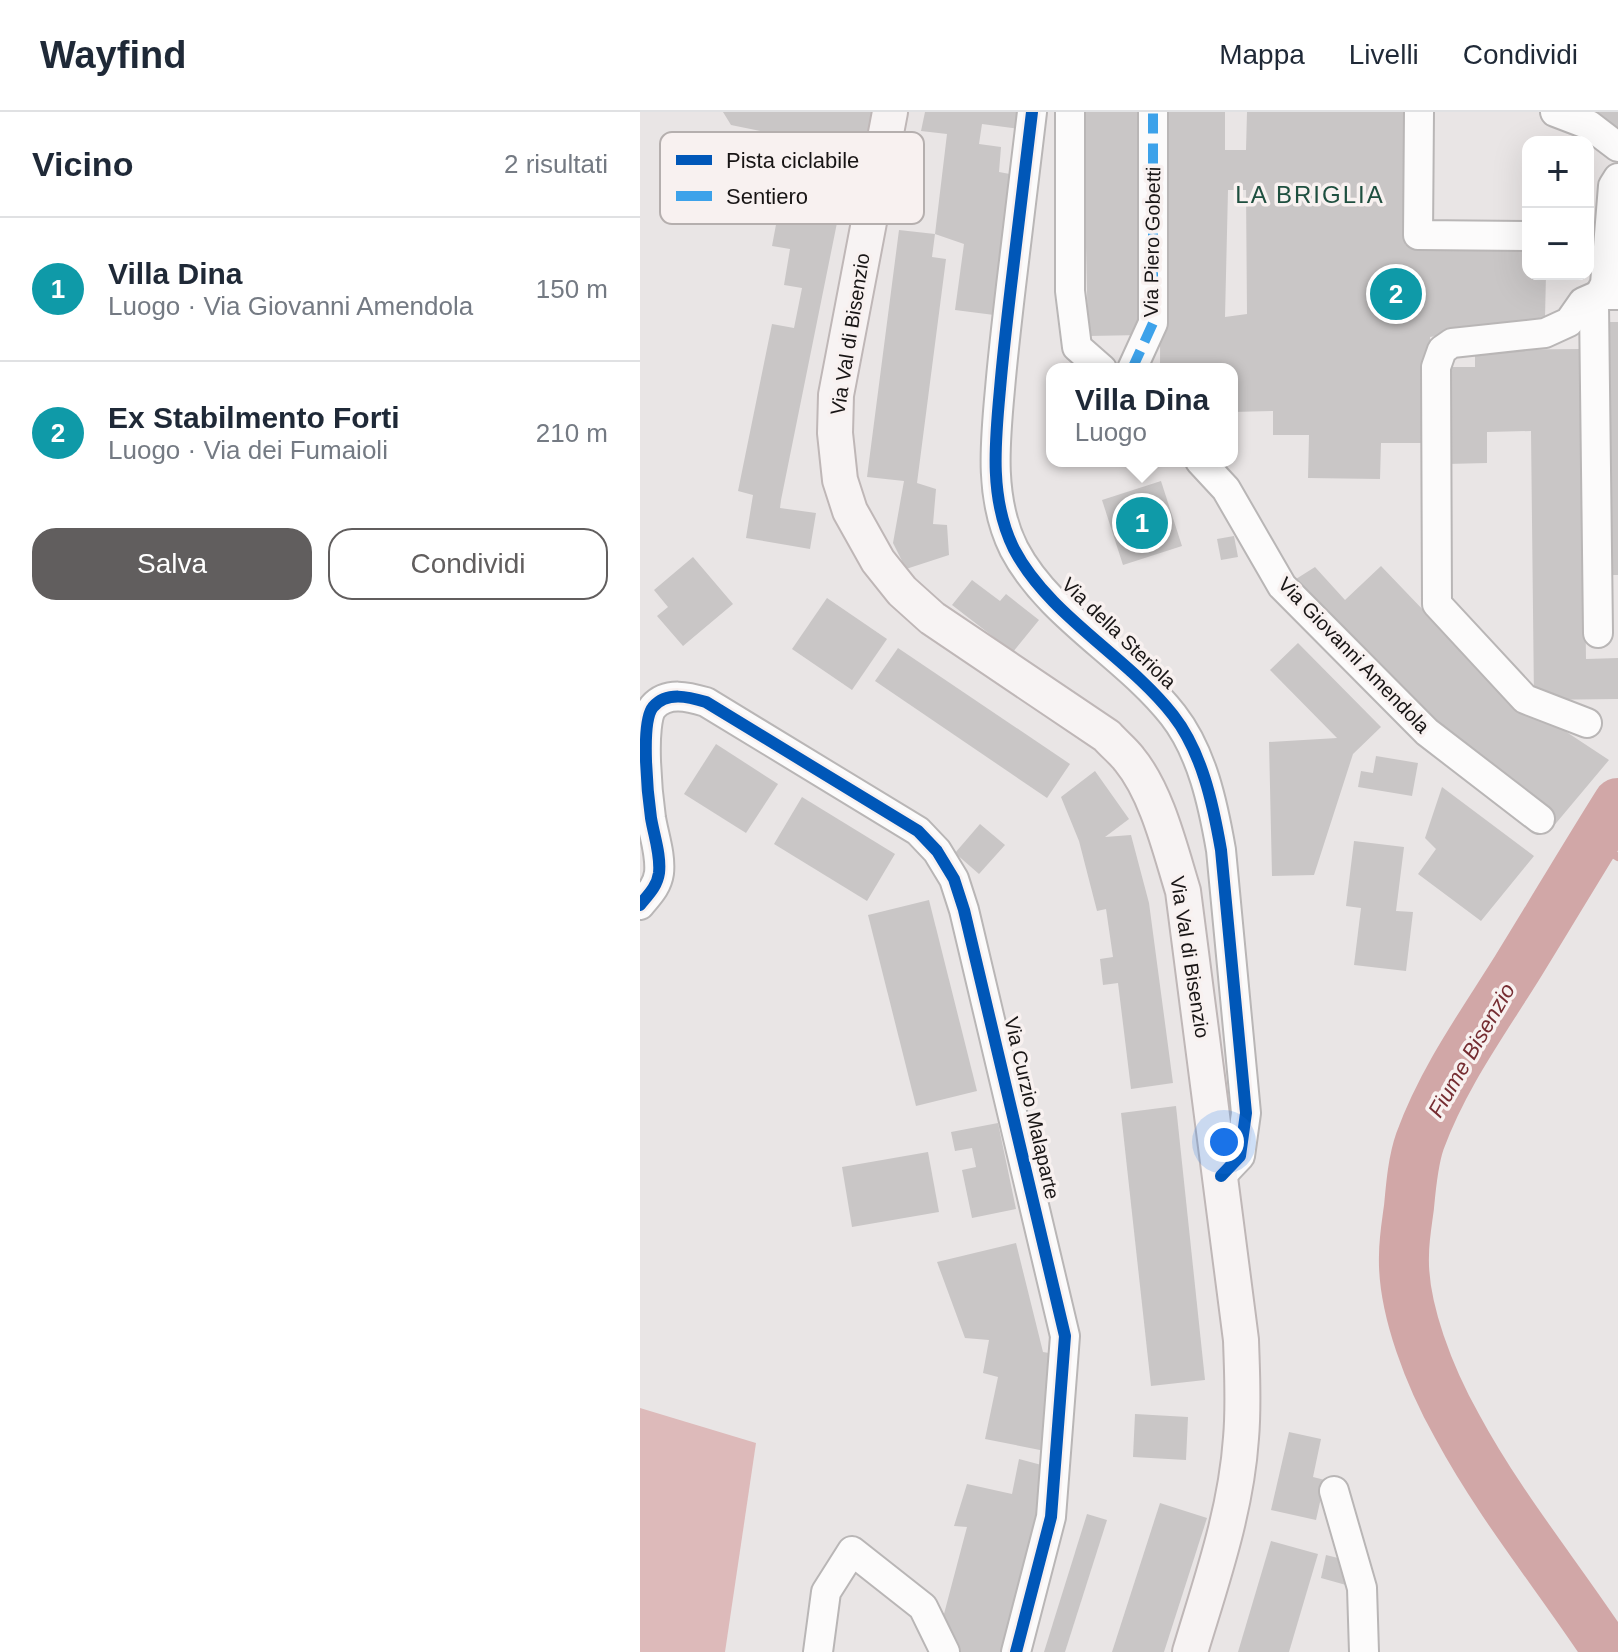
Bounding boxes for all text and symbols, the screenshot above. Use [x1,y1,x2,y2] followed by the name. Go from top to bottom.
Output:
[40,34,186,76] text: Wayfind
[1219,39,1305,70] text: Mappa
[1349,39,1419,70] text: Livelli
[1463,39,1578,70] text: Condividi
[660,132,924,224] legend
[1522,136,1594,280] map controls
[1522,136,1594,208] button: +
[32,145,133,183] text: Vicino
[726,148,859,173] text: Pista ciclabile
[504,149,608,179] text: 2 risultati
[1140,166,1164,318] street label: Via Piero Gobetti
[1235,181,1385,208] district label: LA BRIGLIA
[726,184,808,209] text: Sentiero
[1522,208,1594,280] button: −
[826,251,874,417] street label: Via Val di Bisenzio
[108,257,243,290] text: Villa Dina
[1370,264,1422,324] pin: 2
[51,274,65,304] text: 1
[536,274,608,304] text: 150 m
[108,291,473,321] text: Luogo · Via Giovanni Amendola
[1046,363,1238,467] popup
[1075,383,1209,416] text: Villa Dina
[108,401,400,434] text: Ex Stabilmento Forti
[1075,417,1147,447] text: Luogo
[51,418,65,448] text: 2
[536,418,608,448] text: 210 m
[108,435,388,465] text: Luogo · Via dei Fumaioli
[1116,493,1168,553] pin: 1
[32,528,312,600] button: Salva
[328,528,608,600] button: Condividi
[1058,573,1181,694] street label: Via della Steriola
[1274,573,1435,738] street label: Via Giovanni Amendola
[1166,874,1214,1040] street label: Via Val di Bisenzio
[1423,979,1520,1122] water label: Fiume Bisenzio
[1000,1015,1064,1201] street label: Via Curzio Malaparte
[1204,1122,1244,1162] your location

